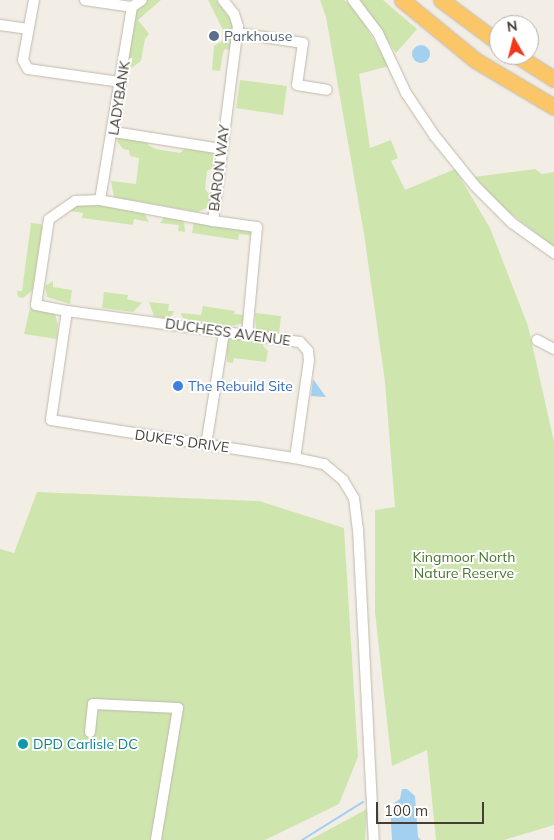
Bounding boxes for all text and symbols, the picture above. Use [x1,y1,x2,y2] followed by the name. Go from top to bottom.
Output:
[489,15,539,65] north arrow
[506,16,519,36] text: N
[224,28,292,44] place label: Parkhouse
[208,30,220,42] marker: Parkhouse
[105,60,133,136] street label: LADYBANK
[205,124,233,212] street label: BARON WAY
[164,315,292,349] street label: DUCHESS AVENUE
[188,378,293,394] place label: The Rebuild Site
[172,380,184,392] marker: The Rebuild Site
[134,426,230,456] street label: DUKE'S DRIVE
[413,549,515,582] park label: Kingmoor North Nature Reserve
[33,736,138,752] place label: DPD Carlisle DC
[17,738,29,750] marker: DPD Carlisle DC
[379,792,486,824] scale bar
[384,801,428,820] text: 100 m

